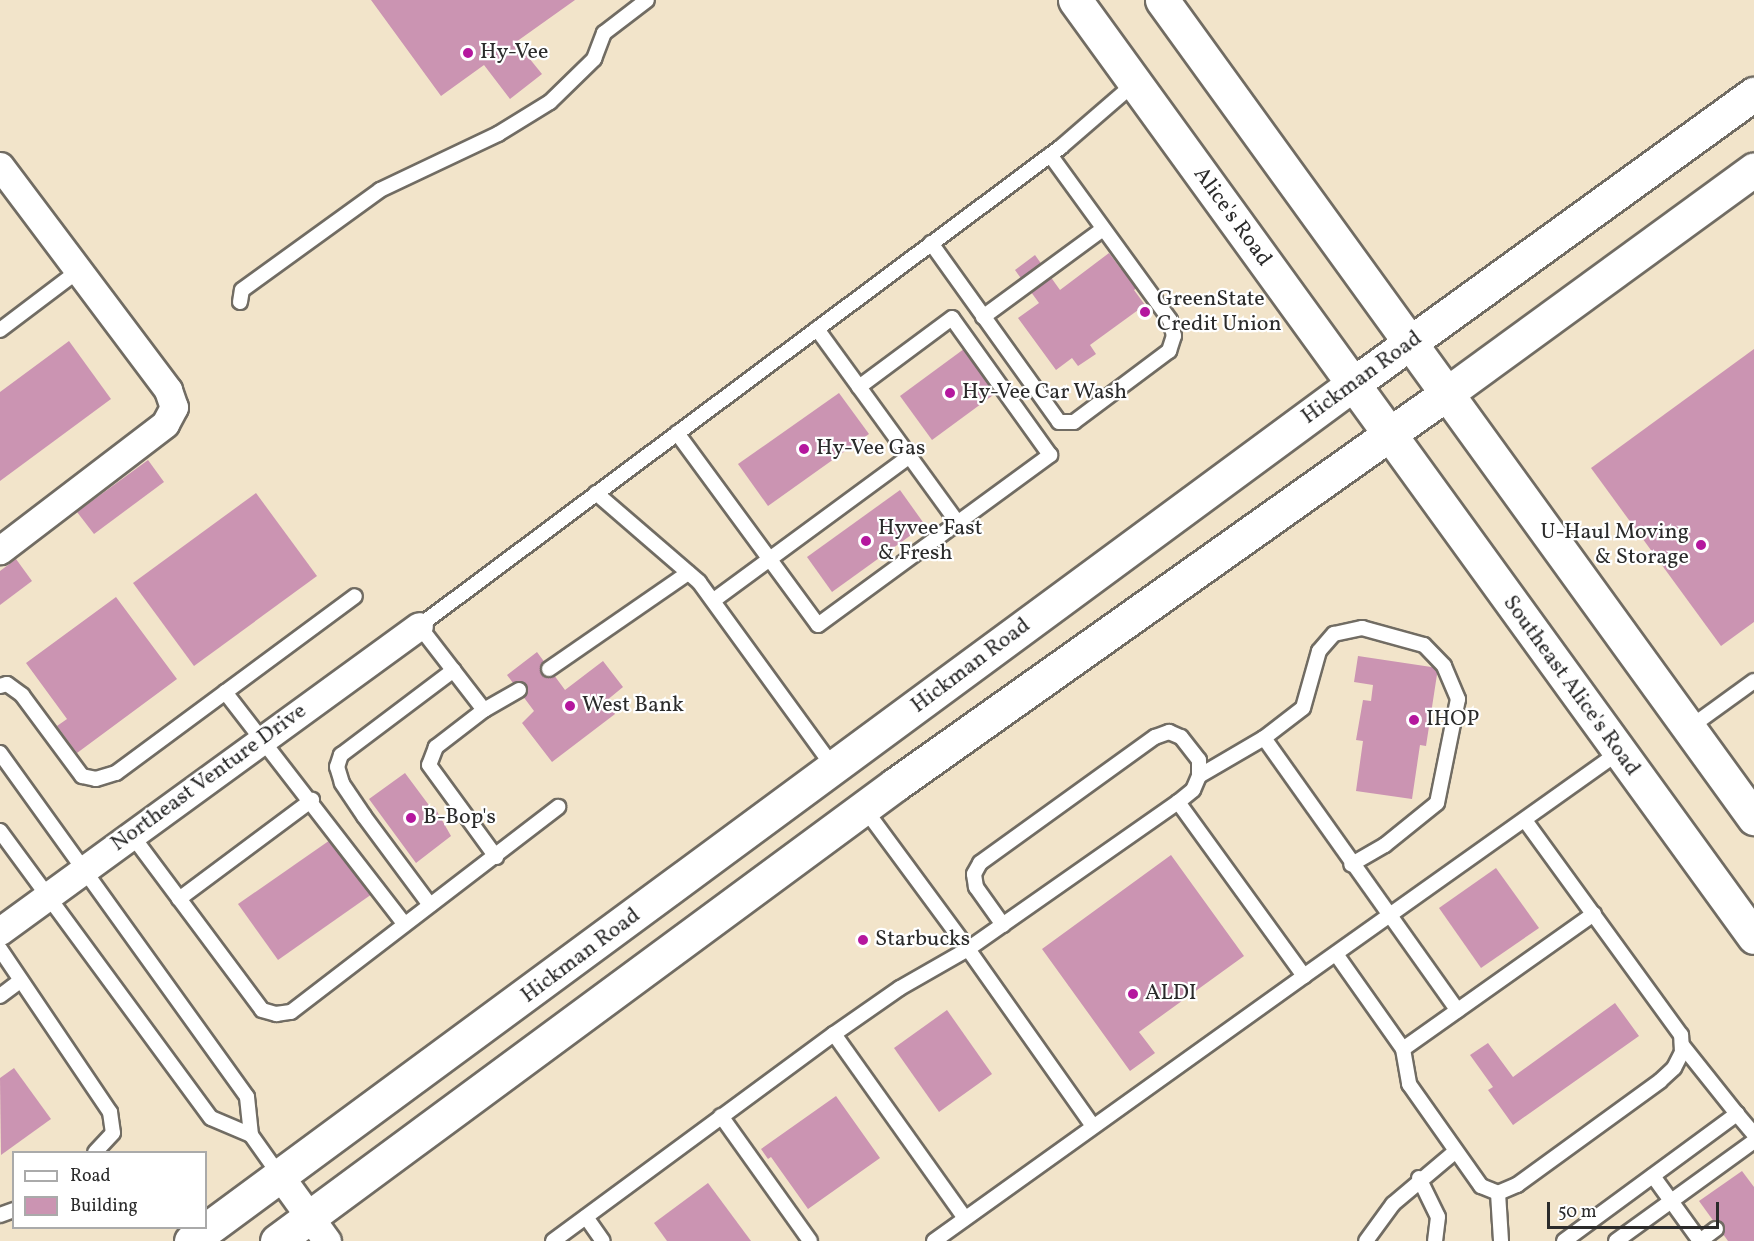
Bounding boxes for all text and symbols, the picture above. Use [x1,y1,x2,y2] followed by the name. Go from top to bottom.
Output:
[480,40,548,66] place label: Hy-Vee
[461,46,475,60] marker: Hy-Vee
[1187,162,1277,272] street label: Alice's Road
[1157,286,1282,338] place label: GreenState Credit Union
[1138,305,1152,319] marker: GreenState Credit Union
[1297,326,1427,430] street label: Hickman Road
[962,380,1128,406] place label: Hy-Vee Car Wash
[943,386,957,400] marker: Hy-Vee Car Wash
[816,436,925,462] place label: Hy-Vee Gas
[797,442,811,456] marker: Hy-Vee Gas
[878,515,982,566] place label: Hyvee Fast & Fresh
[1541,519,1689,570] place label: U-Haul Moving & Storage
[859,534,873,548] marker: Hyvee Fast & Fresh
[1694,538,1708,552] marker: U-Haul Moving & Storage
[1497,591,1645,781] street label: Southeast Alice's Road
[906,613,1036,719] street label: Hickman Road
[582,693,684,719] place label: West Bank
[106,698,312,858] street label: Northeast Venture Drive
[563,699,577,713] marker: West Bank
[1426,707,1479,733] place label: IHOP
[1407,713,1421,727] marker: IHOP
[423,805,496,831] place label: B-Bop's
[404,811,418,825] marker: B-Bop's
[516,903,646,1009] street label: Hickman Road
[875,927,970,953] place label: Starbucks
[856,933,870,947] marker: Starbucks
[1145,981,1197,1007] place label: ALDI
[1126,987,1140,1001] marker: ALDI
[12,1151,207,1229] legend
[70,1164,111,1189] text: Road
[1550,1190,1722,1228] scale bar
[70,1194,138,1219] text: Building
[1558,1200,1597,1225] text: 50 m

